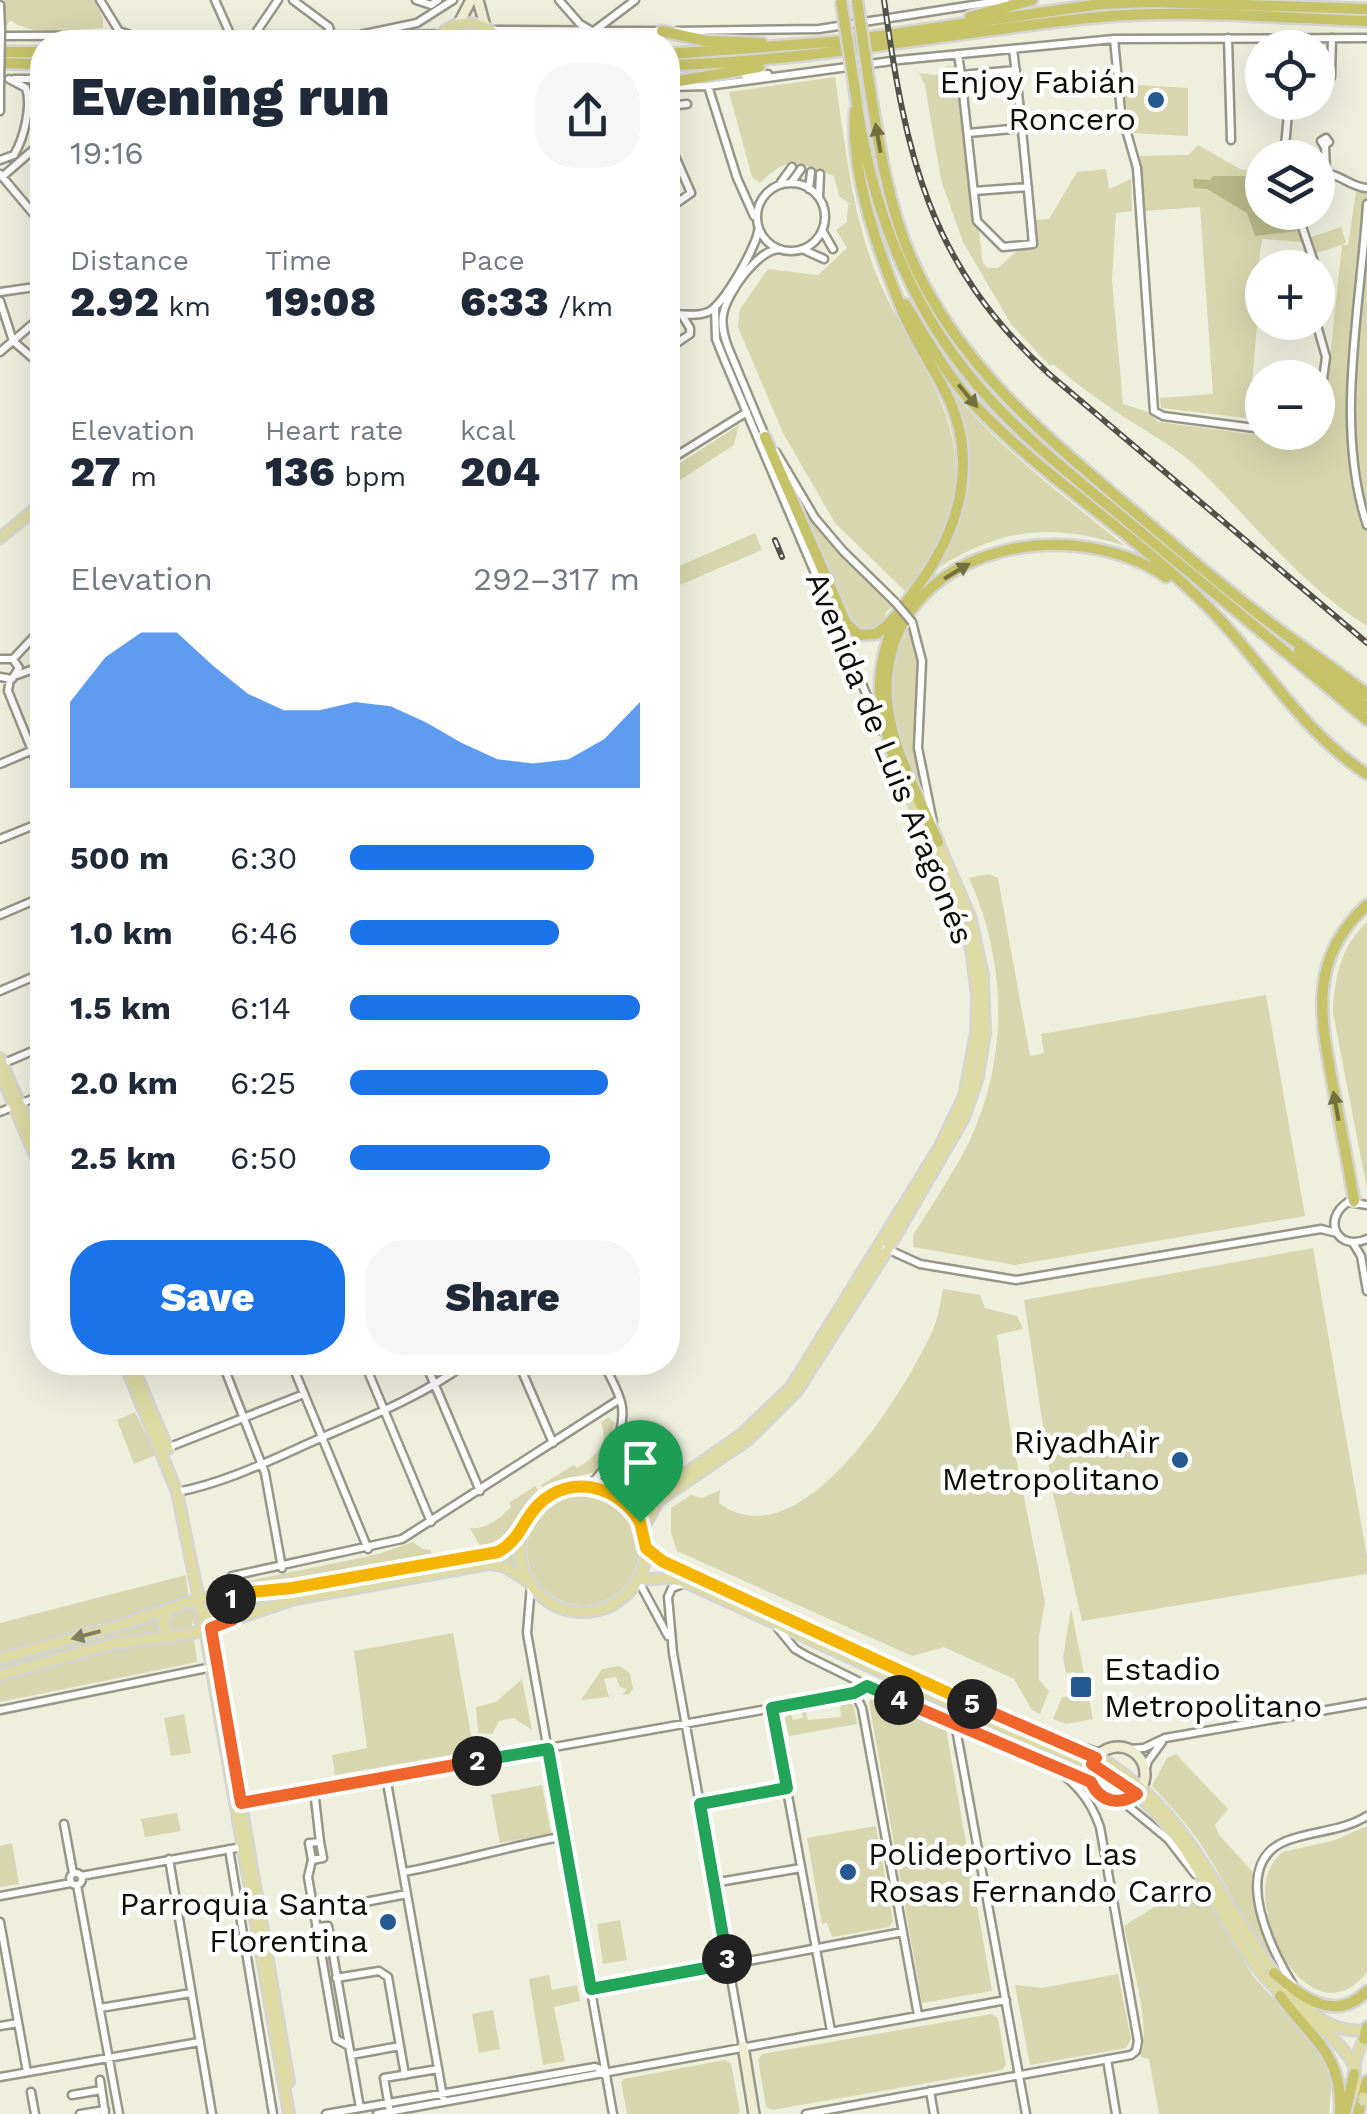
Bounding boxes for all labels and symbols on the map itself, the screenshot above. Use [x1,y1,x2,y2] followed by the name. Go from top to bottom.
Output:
[939,63,1136,138] place label: Enjoy Fabián Roncero
[1145,89,1167,111] marker: Enjoy Fabián Roncero
[870,121,885,153] one-way arrow
[957,384,978,409] one-way arrow
[943,563,971,580] one-way arrow
[798,566,982,950] street label: Avenida de Luis Aragonés
[1328,1090,1344,1121] one-way arrow
[598,1420,683,1523] pin
[942,1423,1160,1498] place label: RiyadhAir Metropolitano
[1169,1449,1191,1471] marker: RiyadhAir Metropolitano
[206,1574,256,1624] pin: 1
[70,1628,101,1644] one-way arrow
[1104,1650,1322,1725] place label: Estadio Metropolitano
[1068,1674,1094,1700] marker: Estadio Metropolitano
[874,1675,924,1725] pin: 4
[947,1679,997,1729] pin: 5
[452,1736,502,1786] pin: 2
[868,1835,1213,1910] place label: Polideportivo Las Rosas Fernando Carro
[837,1861,859,1883] marker: Polideportivo Las Rosas Fernando Carro
[120,1885,368,1960] place label: Parroquia Santa Florentina
[377,1911,399,1933] marker: Parroquia Santa Florentina
[702,1934,752,1984] pin: 3

